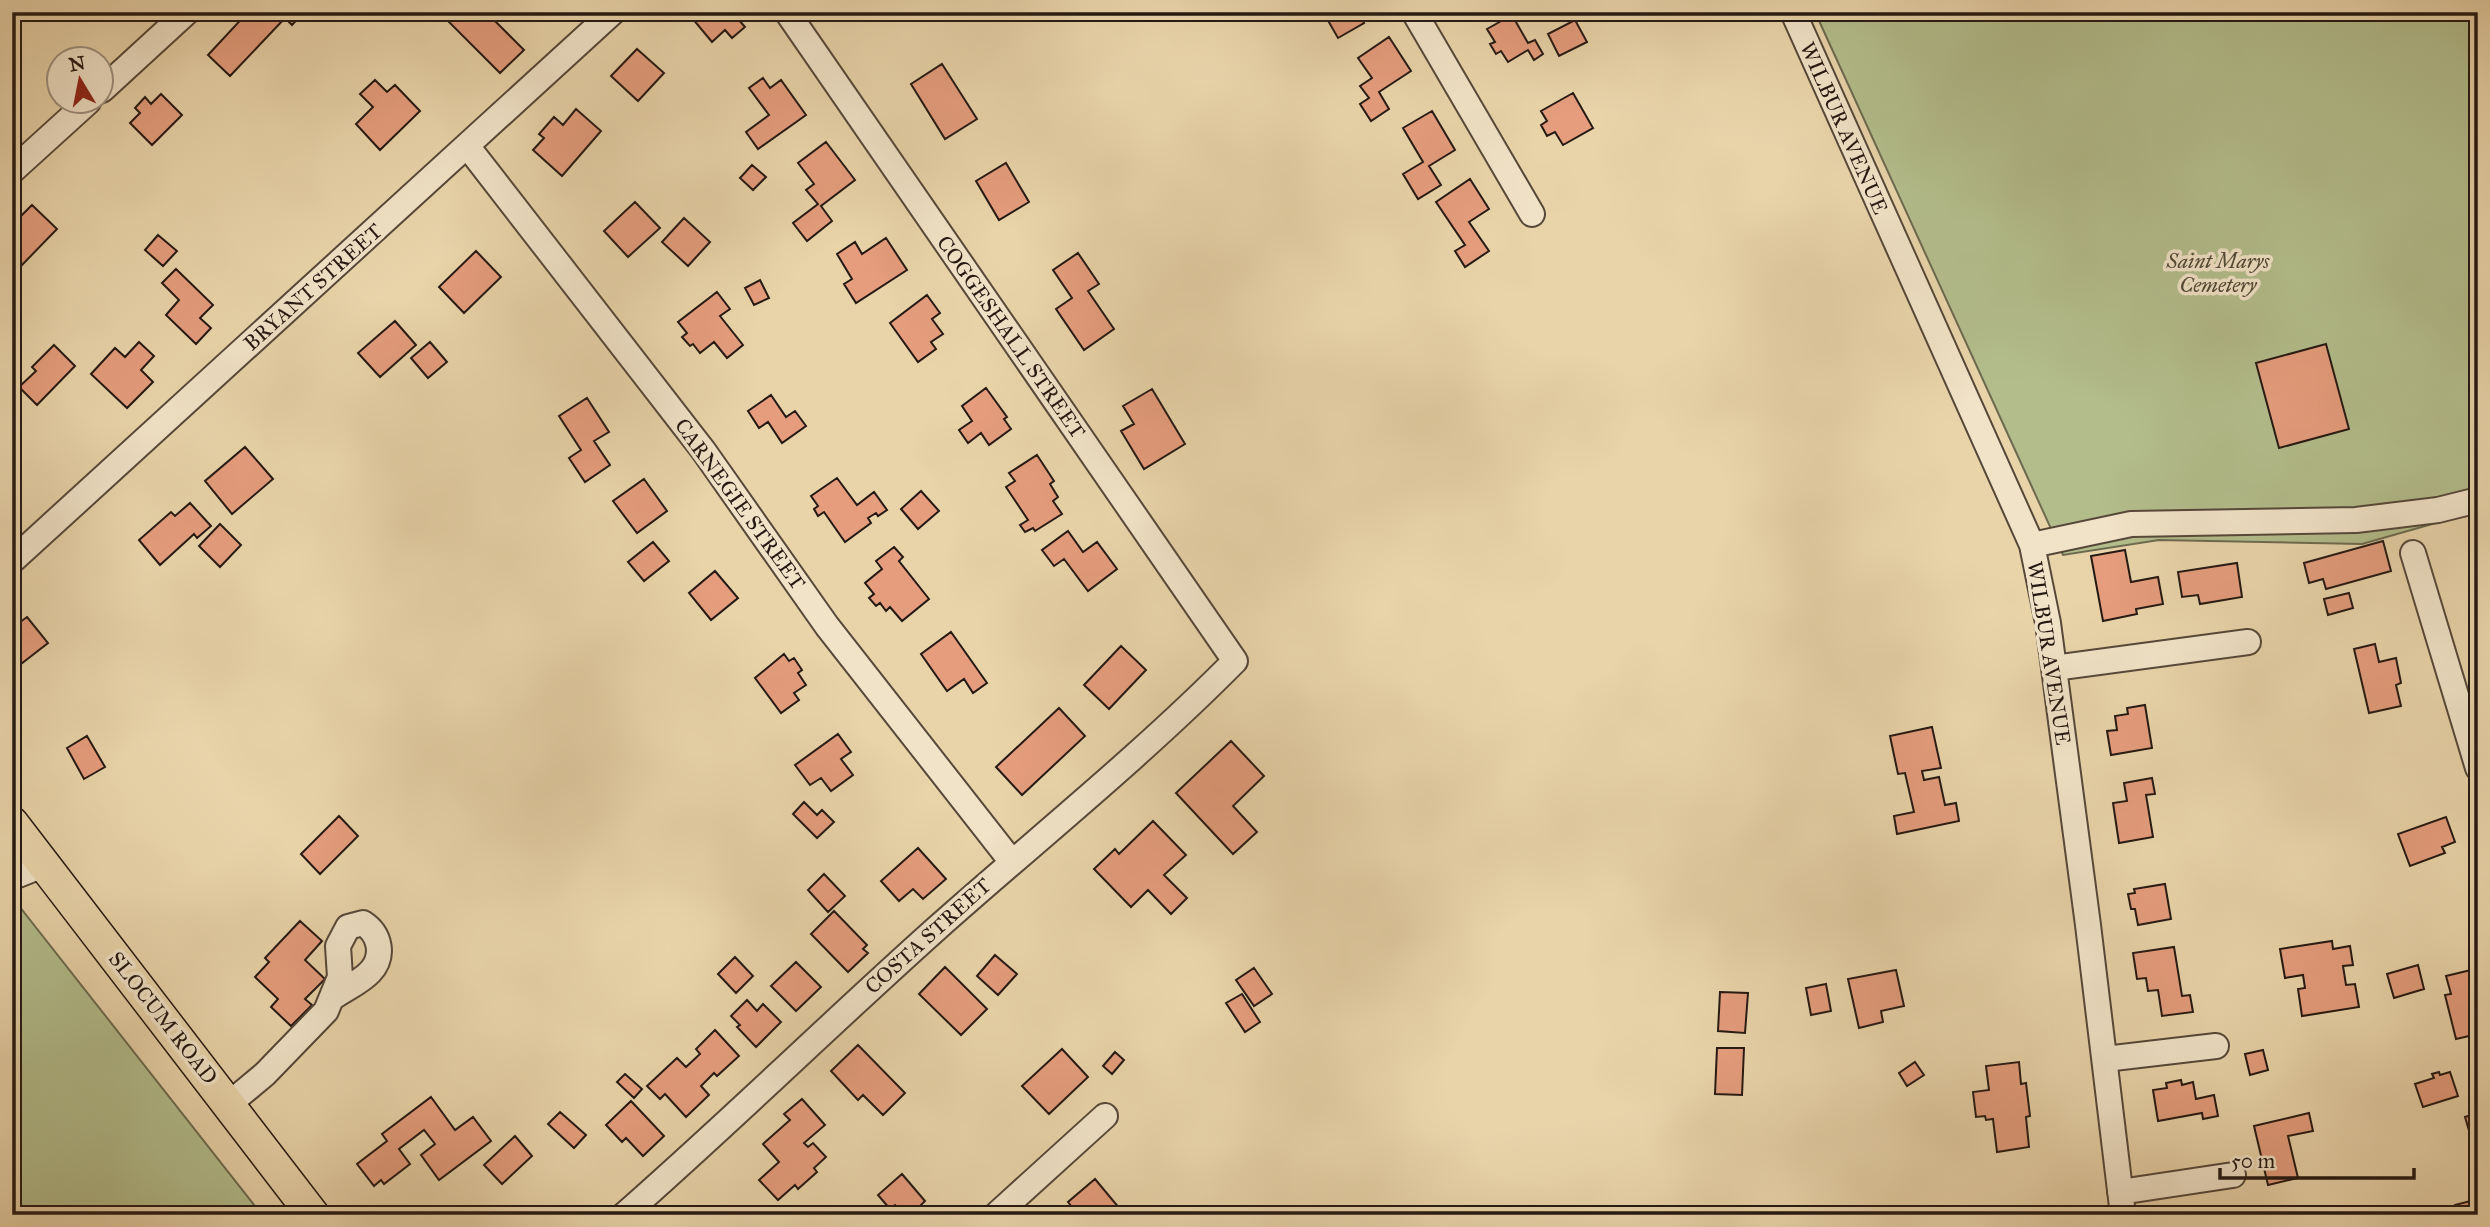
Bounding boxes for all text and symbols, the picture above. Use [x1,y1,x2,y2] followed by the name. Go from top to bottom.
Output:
[1794,38,1894,218] street label: WILBUR AVENUE
[46,46,116,116] north arrow
[67,51,87,76] text: N
[238,218,388,356] street label: BRYANT STREET
[931,231,1091,443] street label: COGGESHALL STREET
[2166,248,2270,298] park label: Saint Marys Cemetery
[669,413,811,595] street label: CARNEGIE STREET
[2022,559,2076,747] street label: WILBUR AVENUE
[860,873,996,999] street label: COSTA STREET
[103,946,223,1090] street label: SLOCUM ROAD
[2220,1136,2415,1180] scale bar
[2231,1148,2276,1174] text: 50 m

